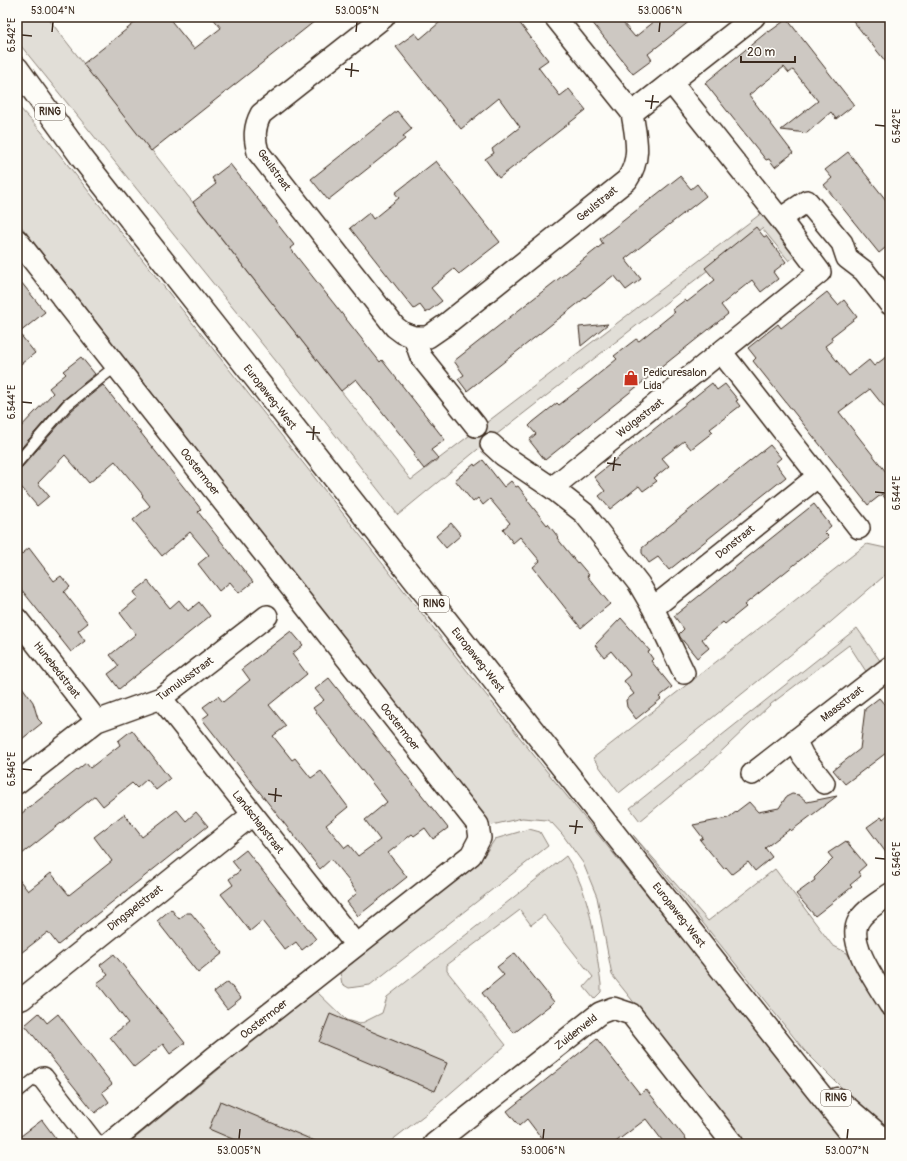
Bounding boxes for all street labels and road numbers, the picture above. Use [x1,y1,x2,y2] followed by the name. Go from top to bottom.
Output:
[35,104,65,120] road number: RING
[254,147,294,194] street label: Geulstraat
[574,183,620,224] street label: Geulstraat
[241,362,300,432] street label: Europaweg-West
[614,395,667,440] street label: Wolgastraat
[177,446,223,498] street label: Oostermoer
[713,522,758,562] street label: Donstraat
[419,596,449,612] road number: RING
[449,625,508,695] street label: Europaweg-West
[31,639,83,701] street label: Hunebedstraat
[154,654,216,704] street label: Tumulusstraat
[818,683,866,725] street label: Maasstraat
[377,701,423,753] street label: Oostermoer
[229,788,287,856] street label: Landschapstraat
[650,880,709,950] street label: Europaweg-West
[105,882,166,934] street label: Dingspelstraat
[238,996,290,1042] street label: Oostermoer
[552,1011,600,1053] street label: Zuidenveld
[821,1090,851,1106] road number: RING

